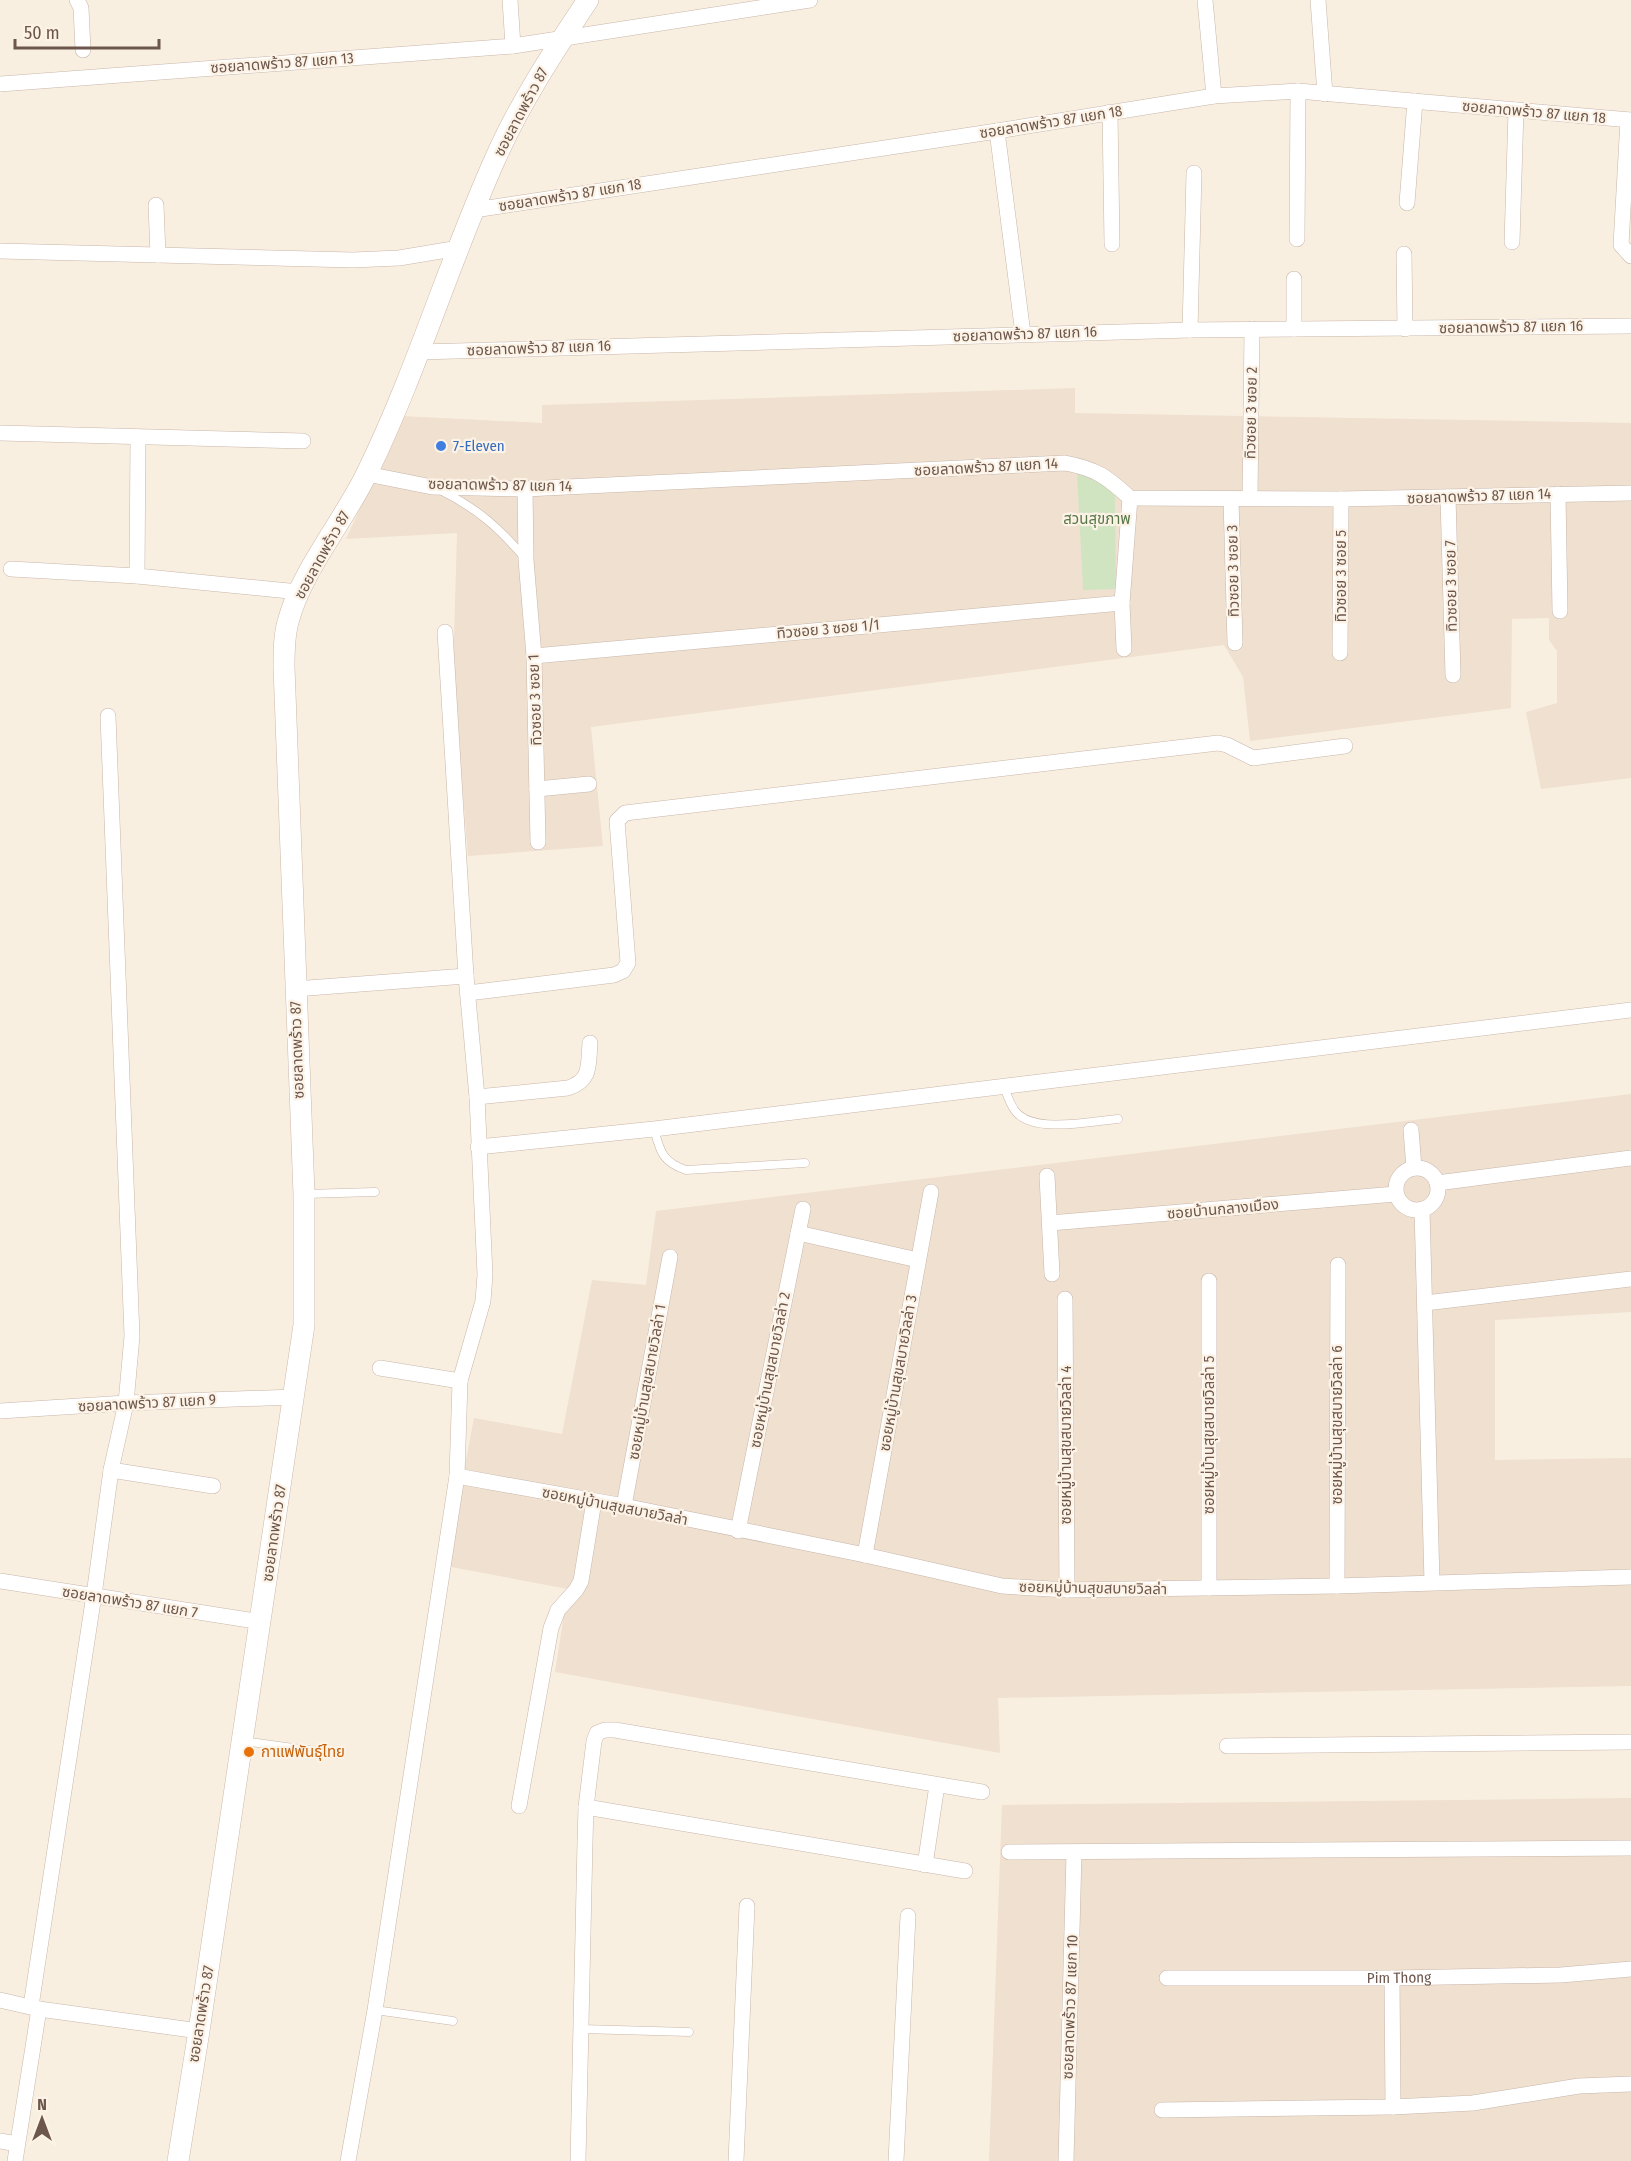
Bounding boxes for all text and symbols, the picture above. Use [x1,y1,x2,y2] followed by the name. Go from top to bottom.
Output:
[15,12,159,50] scale bar
[24,22,60,44] text: 50 m
[210,49,354,77] street label: ซอยลาดพร้าว 87 แยก 13
[490,65,552,159] street label: ซอยลาดพร้าว 87
[1461,97,1607,127] street label: ซอยลาดพร้าว 87 แยก 18
[978,102,1124,142] street label: ซอยลาดพร้าว 87 แยก 18
[497,175,643,215] street label: ซอยลาดพร้าว 87 แยก 18
[1439,317,1583,337] street label: ซอยลาดพร้าว 87 แยก 16
[953,322,1097,346] street label: ซอยลาดพร้าว 87 แยก 16
[467,336,611,360] street label: ซอยลาดพร้าว 87 แยก 16
[1241,366,1261,459] street label: ทิวซอย 3 ซอย 2
[453,437,505,455] place label: 7-Eleven
[434,439,448,453] marker: 7-Eleven
[914,454,1058,480] street label: ซอยลาดพร้าว 87 แยก 14
[428,475,572,495] street label: ซอยลาดพร้าว 87 แยก 14
[1407,484,1551,508] street label: ซอยลาดพร้าว 87 แยก 14
[290,508,354,602] street label: ซอยลาดพร้าว 87
[1063,510,1131,528] park label: สวนสุขภาพ
[1223,524,1243,617] street label: ทิวซอย 3 ซอย 3
[1332,530,1350,622] street label: ทิวซอย 3 ซอย 5
[1441,540,1461,632] street label: ทิวซอย 3 ซอย 7
[776,616,880,642] street label: ทิวซอย 3 ซอย 1/1
[524,654,546,746] street label: ทิวซอย 3 ซอย 1
[286,1001,308,1099] street label: ซอยลาดพร้าว 87
[1166,1195,1280,1223] street label: ซอยบ้านกลางเมือง
[746,1290,794,1449] street label: ซอยหมู่บ้านสุขสบายวิลล่า 2
[875,1293,921,1453] street label: ซอยหมู่บ้านสุขสบายวิลล่า 3
[624,1303,670,1461] street label: ซอยหมู่บ้านสุขสบายวิลล่า 1
[1328,1345,1346,1505] street label: ซอยหมู่บ้านสุขสบายวิลล่า 6
[1200,1356,1218,1514] street label: ซอยหมู่บ้านสุขสบายวิลล่า 5
[1057,1365,1075,1525] street label: ซอยหมู่บ้านสุขสบายวิลล่า 4
[78,1390,216,1416] street label: ซอยลาดพร้าว 87 แยก 9
[258,1483,290,1583] street label: ซอยลาดพร้าว 87
[541,1483,689,1529] street label: ซอยหมู่บ้านสุขสบายวิลล่า
[1019,1578,1167,1598] street label: ซอยหมู่บ้านสุขสบายวิลล่า
[61,1582,199,1622] street label: ซอยลาดพร้าว 87 แยก 7
[261,1743,345,1761] place label: กาแฟพันธ์ุไทย
[242,1745,256,1759] marker: กาแฟพันธ์ุไทย
[1058,1934,1082,2080] street label: ซอยลาดพร้าว 87 แยก 10
[184,1964,218,2064] street label: ซอยลาดพร้าว 87
[1367,1968,1431,1987] street label: Pim Thong
[12,2089,72,2149] north arrow
[37,2095,47,2114] text: N

